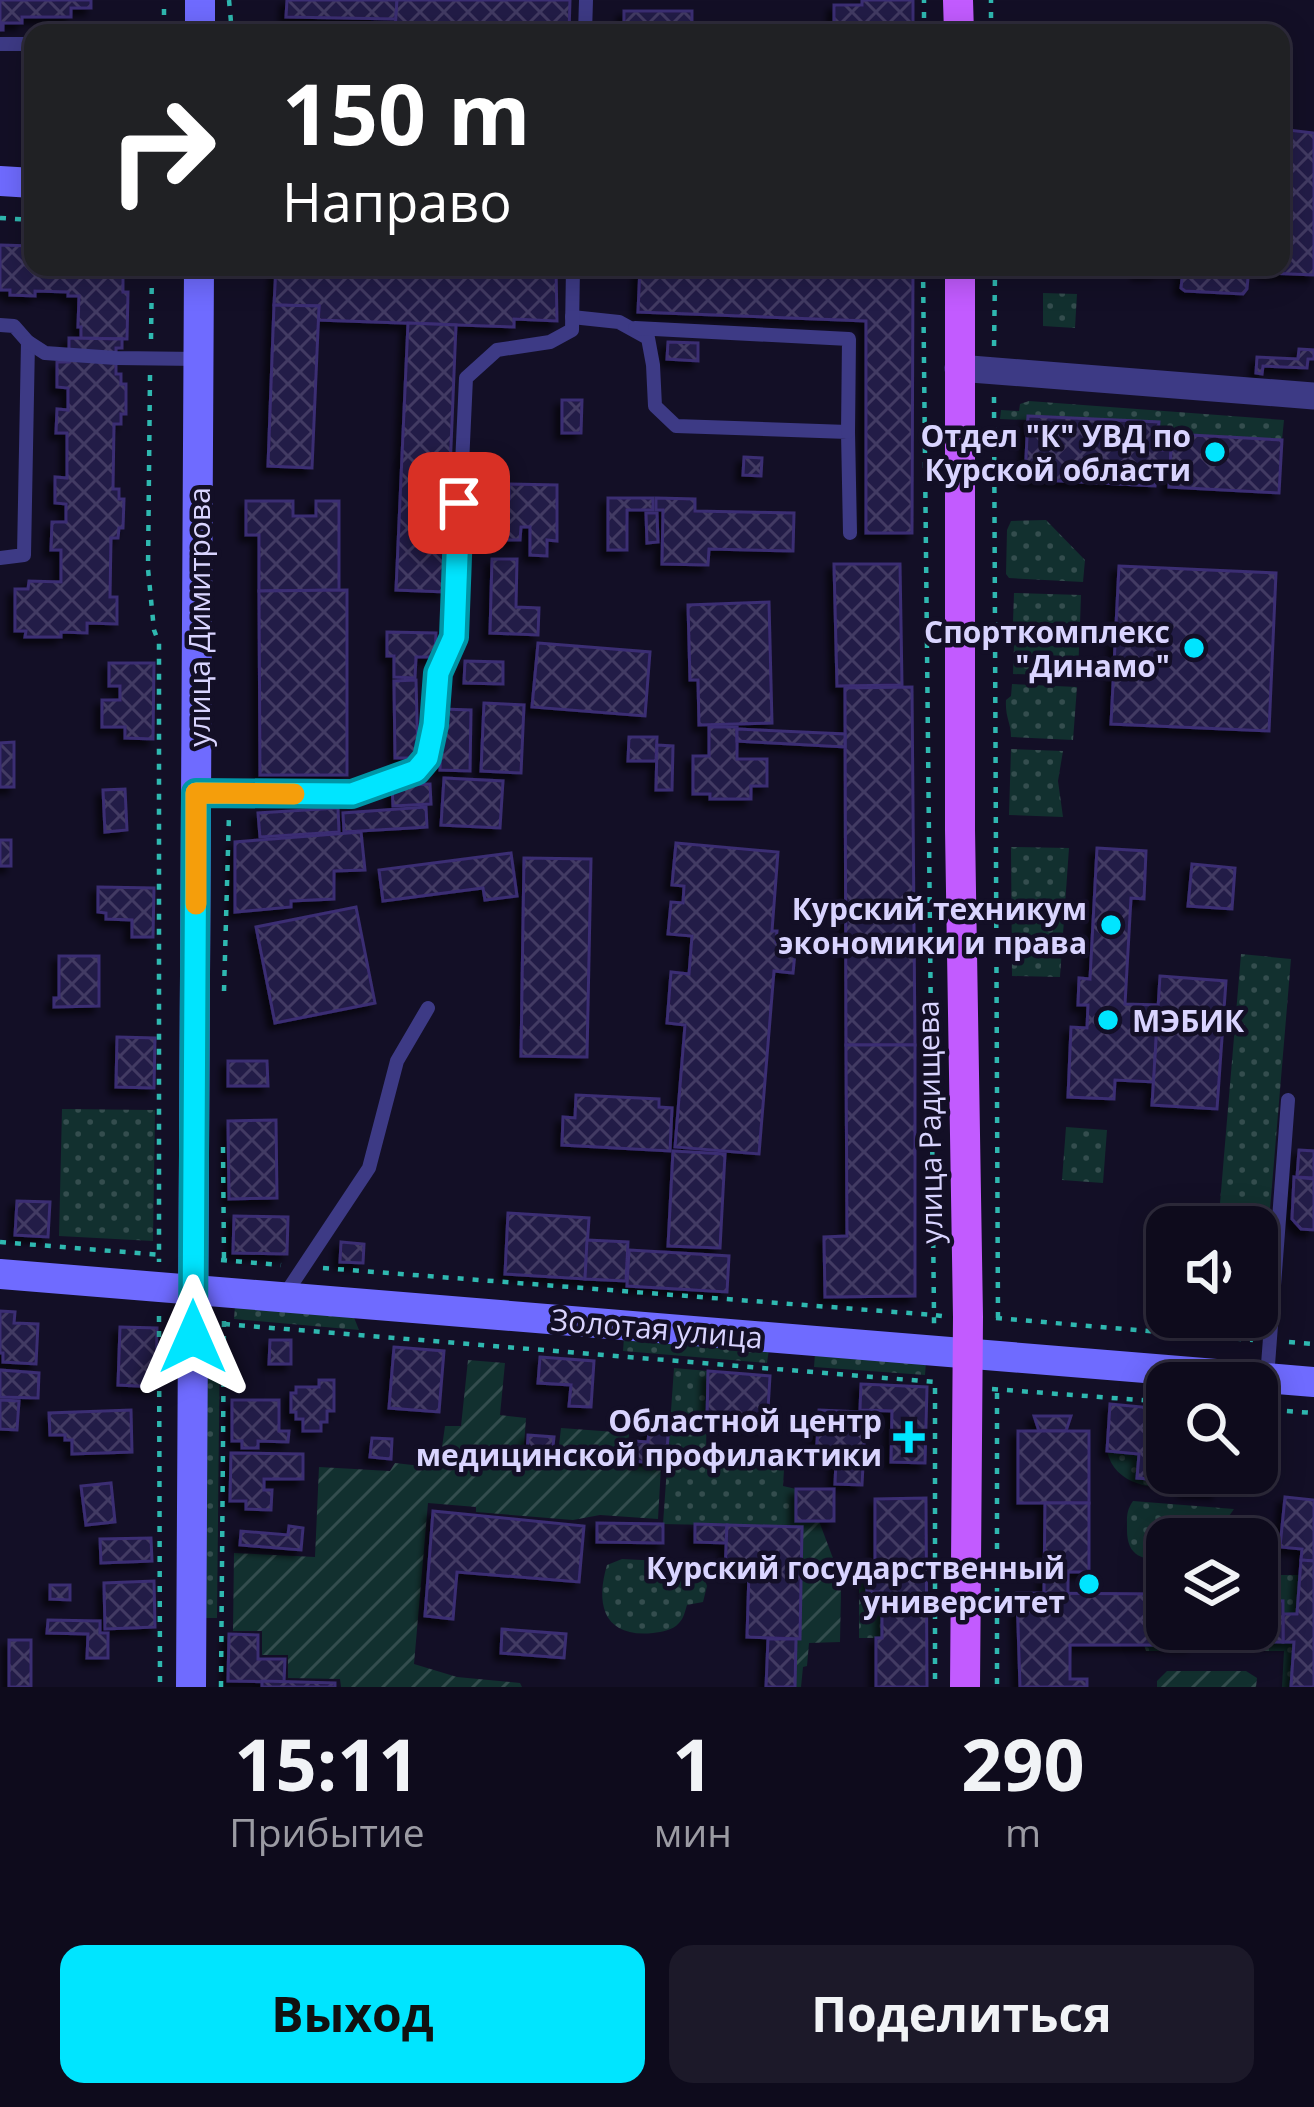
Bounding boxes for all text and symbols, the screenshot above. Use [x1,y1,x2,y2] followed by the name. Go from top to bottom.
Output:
[282,55,530,170] text: 150 m
[84,72,240,228] icon: right
[282,164,512,238] text: Направо
[921,415,1191,490] place label: Отдел "К" УВД по Курской области
[1202,439,1228,465] marker: Отдел "К" УВД по Курской области
[408,452,510,554] pin
[426,470,492,536] icon: arrive
[178,487,219,747] street label: улица Димитрова
[924,611,1170,686] place label: Спорткомплекс "Динамо"
[1181,635,1207,661] marker: Спорткомплекс "Динамо"
[778,888,1087,963] place label: Курский техникум экономики и права
[1098,912,1124,938] marker: Курский техникум экономики и права
[906,1000,952,1244] street label: улица Радищева
[1132,1000,1245,1041] place label: МЭБИК
[1095,1007,1121,1033] marker: МЭБИК
[1146,1206,1278,1650] map controls
[1146,1206,1278,1338] button: sound
[130,1274,256,1400] position arrow
[549,1298,765,1358] street label: Золотая улица
[1146,1362,1278,1494] button: search
[416,1400,882,1475] place label: Областной центр медицинской профилактики
[893,1421,925,1453] marker: Областной центр медицинской профилактики
[1146,1518,1278,1650] button: layers
[646,1547,1065,1622] place label: Курский государственный университет
[1076,1571,1102,1597] marker: Курский государственный университет
[234,1714,420,1812] text: 15:11
[672,1714,713,1812] text: 1
[961,1714,1085,1812] text: 290
[229,1805,425,1858] text: Прибытие
[654,1805,732,1858] text: мин
[1005,1805,1041,1858] text: m
[60,1945,645,2083] button: Выход
[669,1945,1254,2083] button: Поделиться

